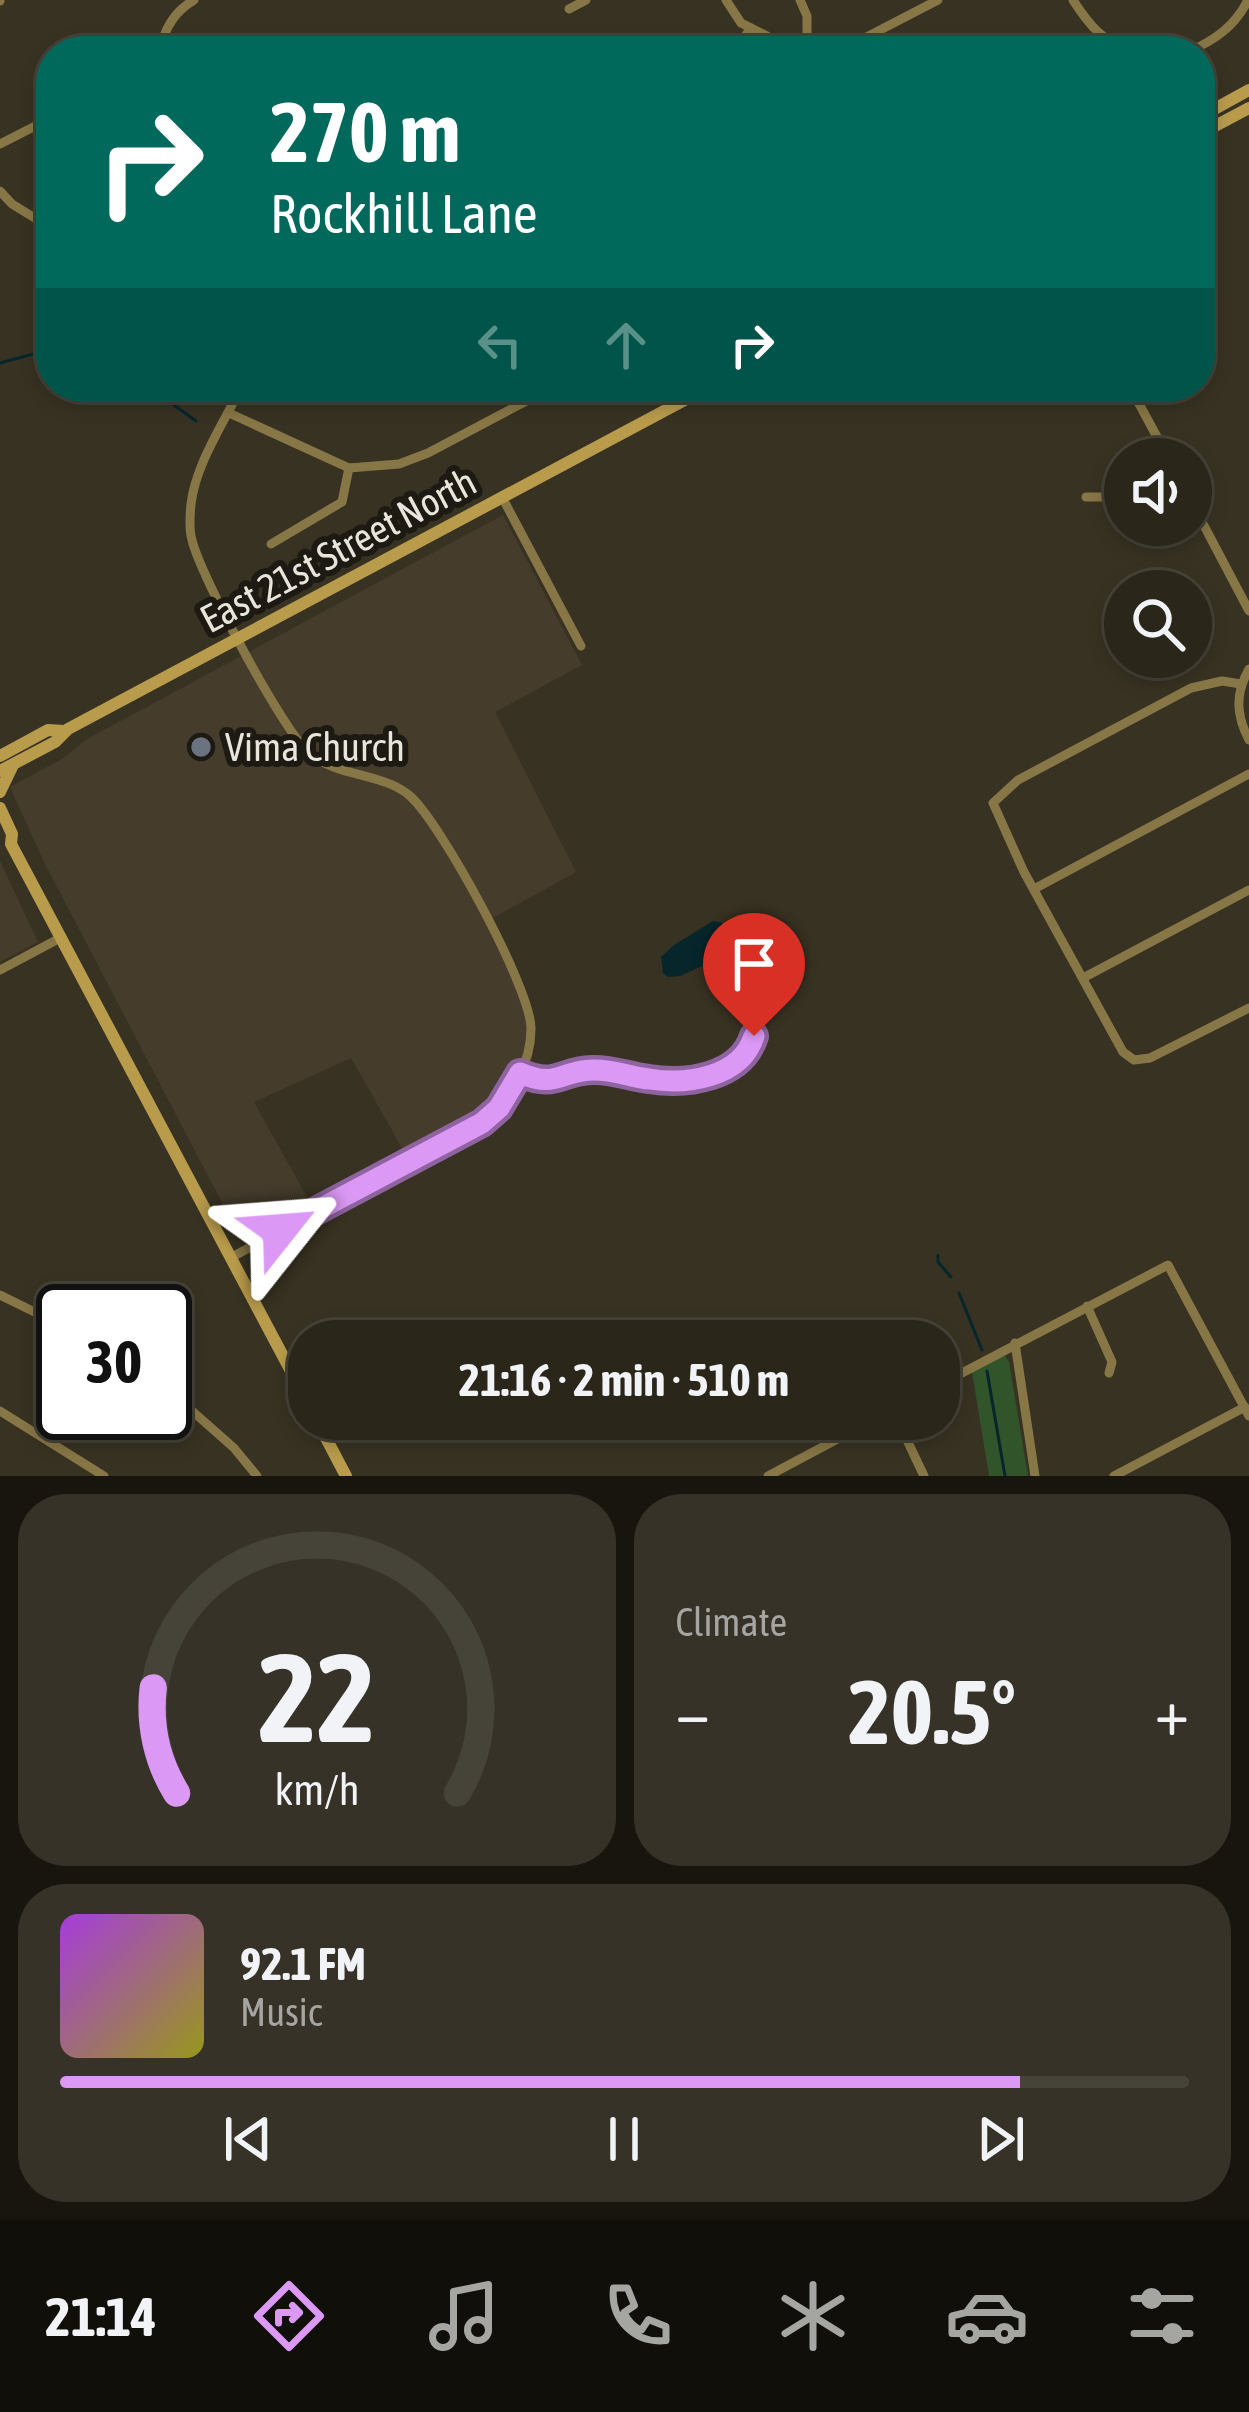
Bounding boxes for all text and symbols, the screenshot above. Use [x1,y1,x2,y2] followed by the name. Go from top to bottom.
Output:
[72,84,228,240] icon: right
[270,84,460,180] text: 270 m
[270,183,537,244] text: Rockhill Lane
[467,312,533,378] icon: left
[593,312,659,378] icon: ahead
[719,312,785,378] icon: right
[1104,438,1212,678] map controls
[1104,438,1212,546] button: sound
[193,459,483,641] street label: East 21st Street North
[1104,570,1212,678] button: search
[225,725,405,769] place label: Vima Church
[188,734,214,760] marker: Vima Church
[703,913,805,1036] pin
[721,931,787,997] icon: arrive
[217,1167,343,1293] position arrow
[36,1284,192,1440] speed limit sign: 30
[459,1354,789,1406] text: 21:16 · 2 min · 510 m
[676,1600,787,1644] text: Climate
[258,1625,375,1768] text: 22
[848,1660,1016,1763] text: 20.5°
[676,1673,710,1749] text: −
[1155,1673,1189,1749] text: +
[274,1765,359,1814] text: km/h
[240,1938,366,1990] text: 92.1 FM
[240,1990,322,2034] text: Music
[215,2106,281,2172] icon: previous
[591,2106,657,2172] icon: pause
[968,2106,1034,2172] icon: next
[247,2274,331,2358] icon: directions
[422,2274,506,2358] icon: music
[596,2274,680,2358] icon: phone
[771,2274,855,2358] icon: climate
[945,2274,1029,2358] icon: car
[1120,2274,1204,2358] icon: filters
[45,2286,156,2347] text: 21:14

